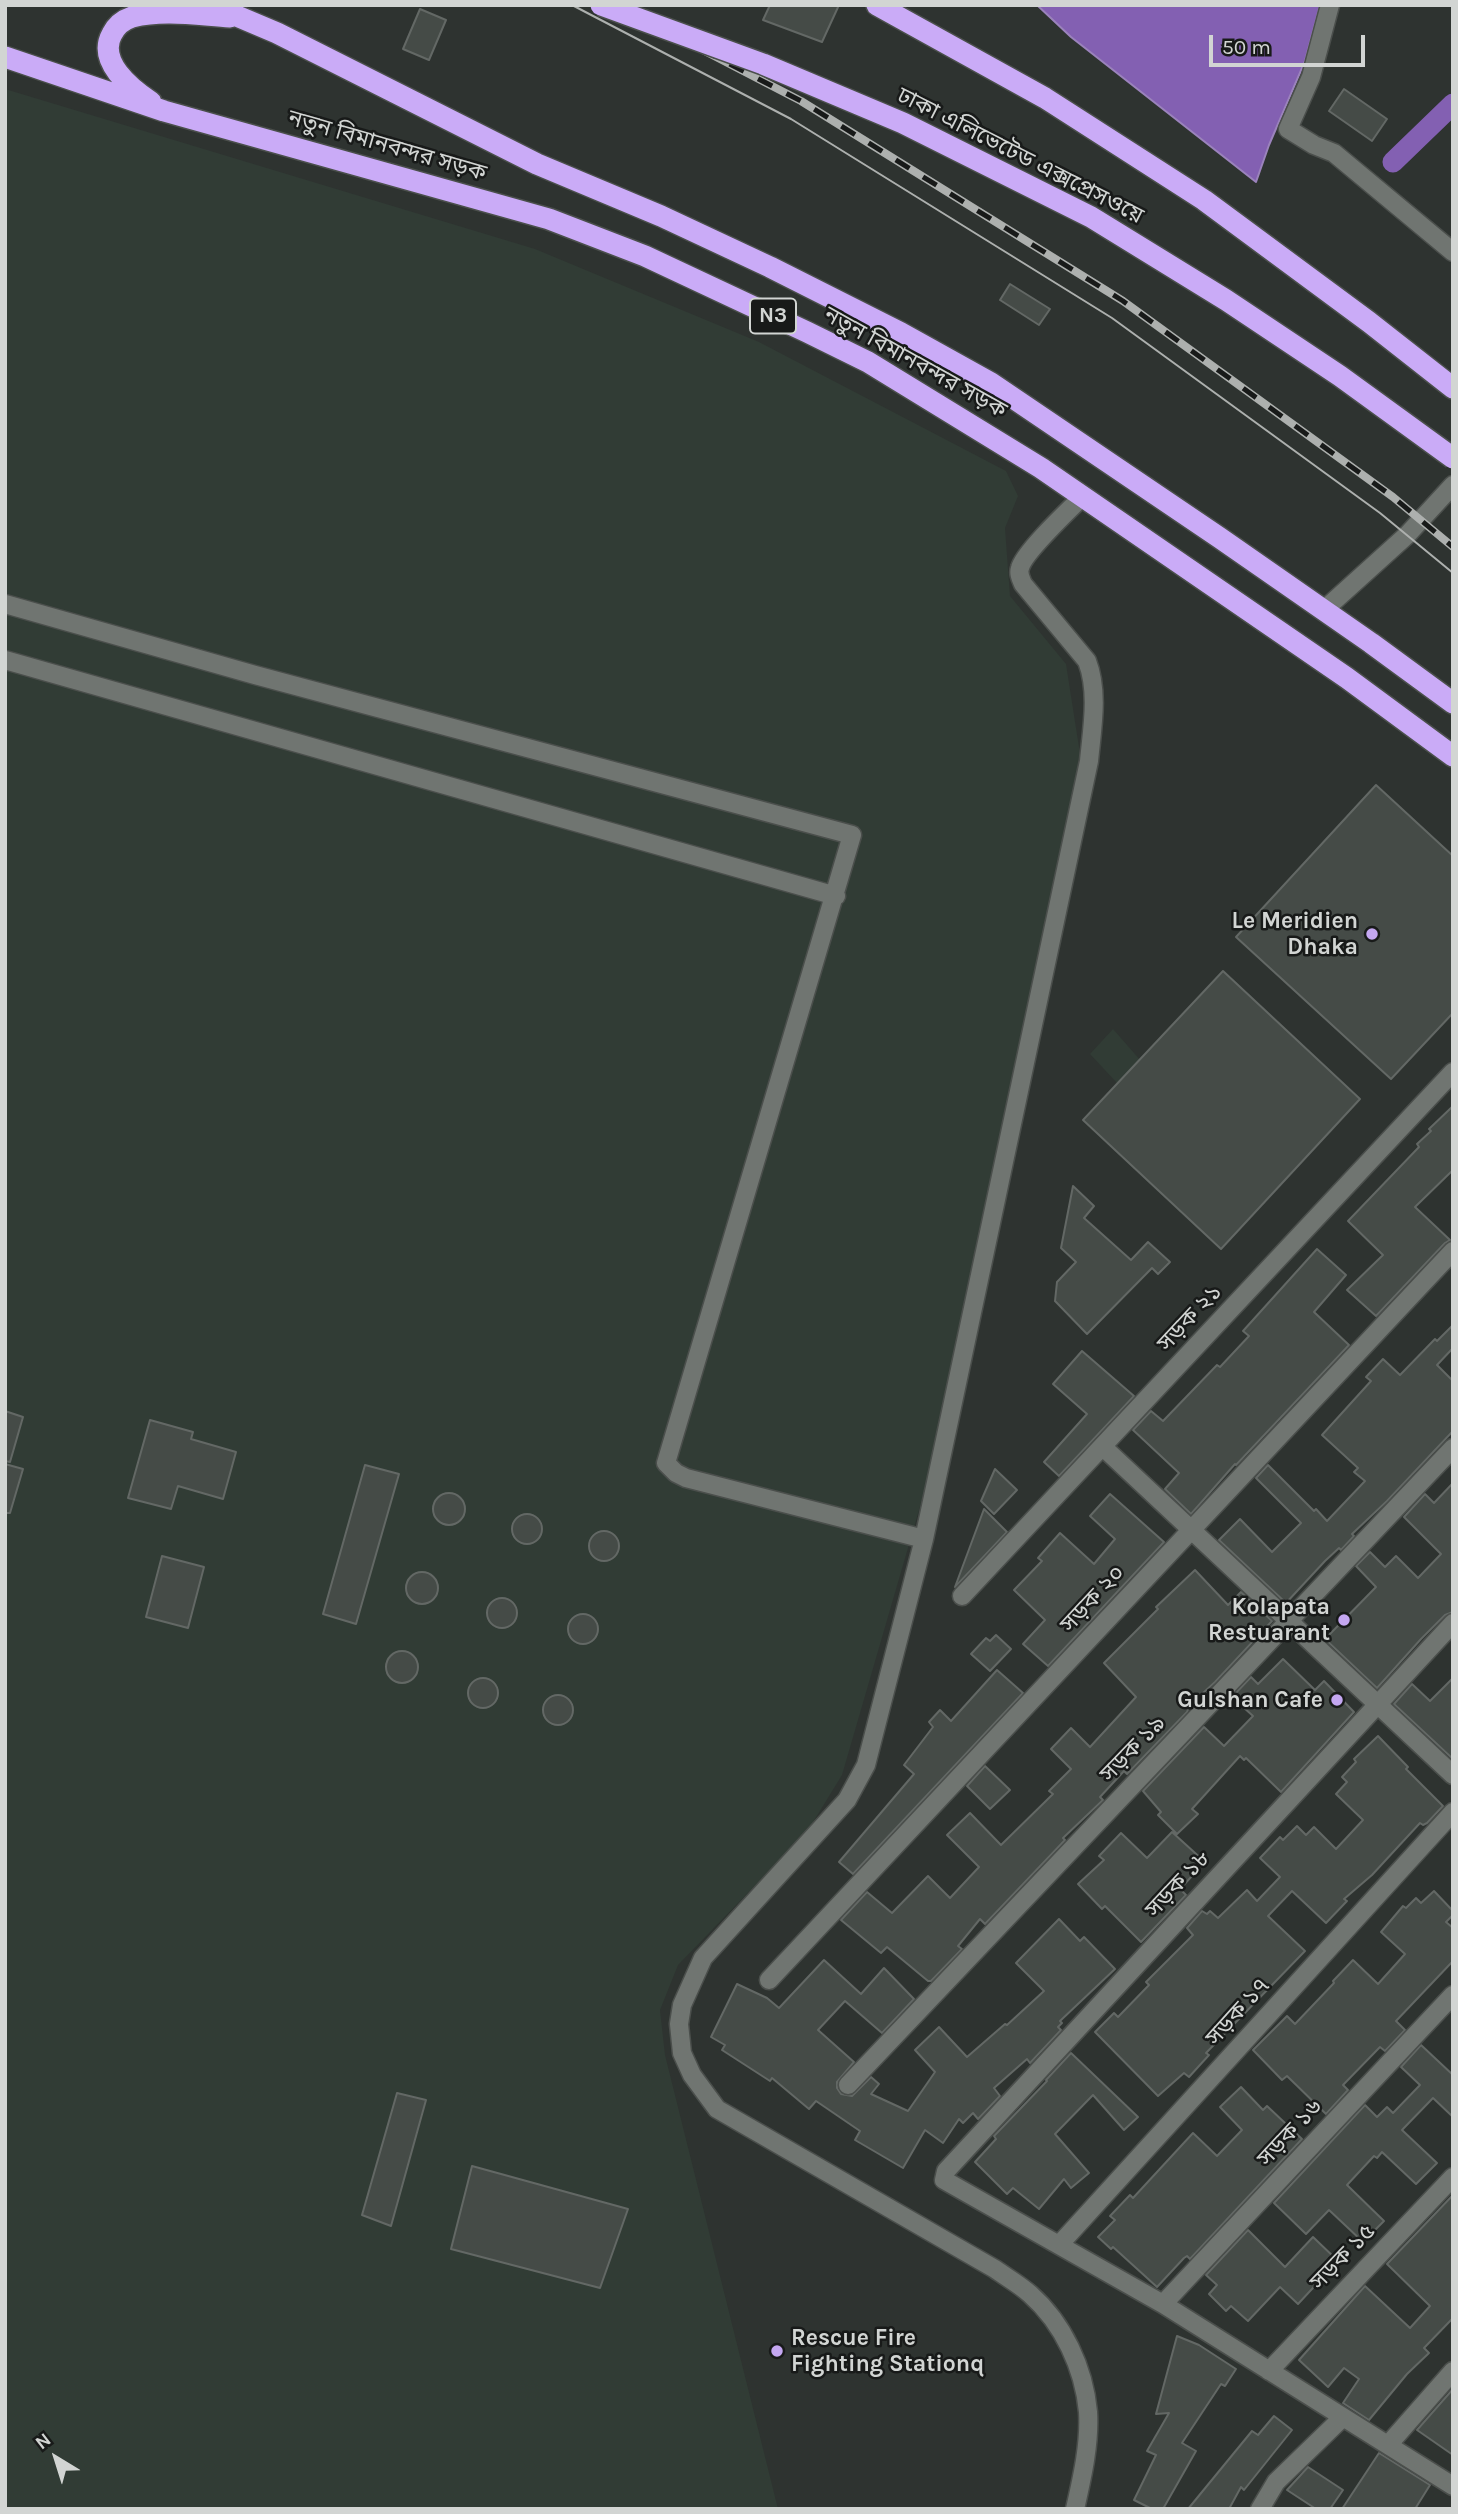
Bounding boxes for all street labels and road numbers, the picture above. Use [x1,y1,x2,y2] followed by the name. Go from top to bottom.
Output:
[892,82,1148,230] street label: ঢাকা এলিভেটেড এক্সপ্রেসওয়ে
[285,104,489,188] street label: নতুন বিমানবন্দর সড়ক
[750,298,796,334] road number: N3
[819,301,1011,425] street label: নতুন বিমানবন্দর সড়ক
[1152,1279,1228,1357] street label: সড়ক ২১
[1055,1560,1131,1638] street label: সড়ক ২০
[1095,1710,1171,1788] street label: সড়ক ১৯
[1140,1845,1216,1923] street label: সড়ক ১৮
[1200,1972,1276,2052] street label: সড়ক ১৭
[1252,2094,1328,2172] street label: সড়ক ১৬
[1305,2218,1381,2296] street label: সড়ক ১৫

